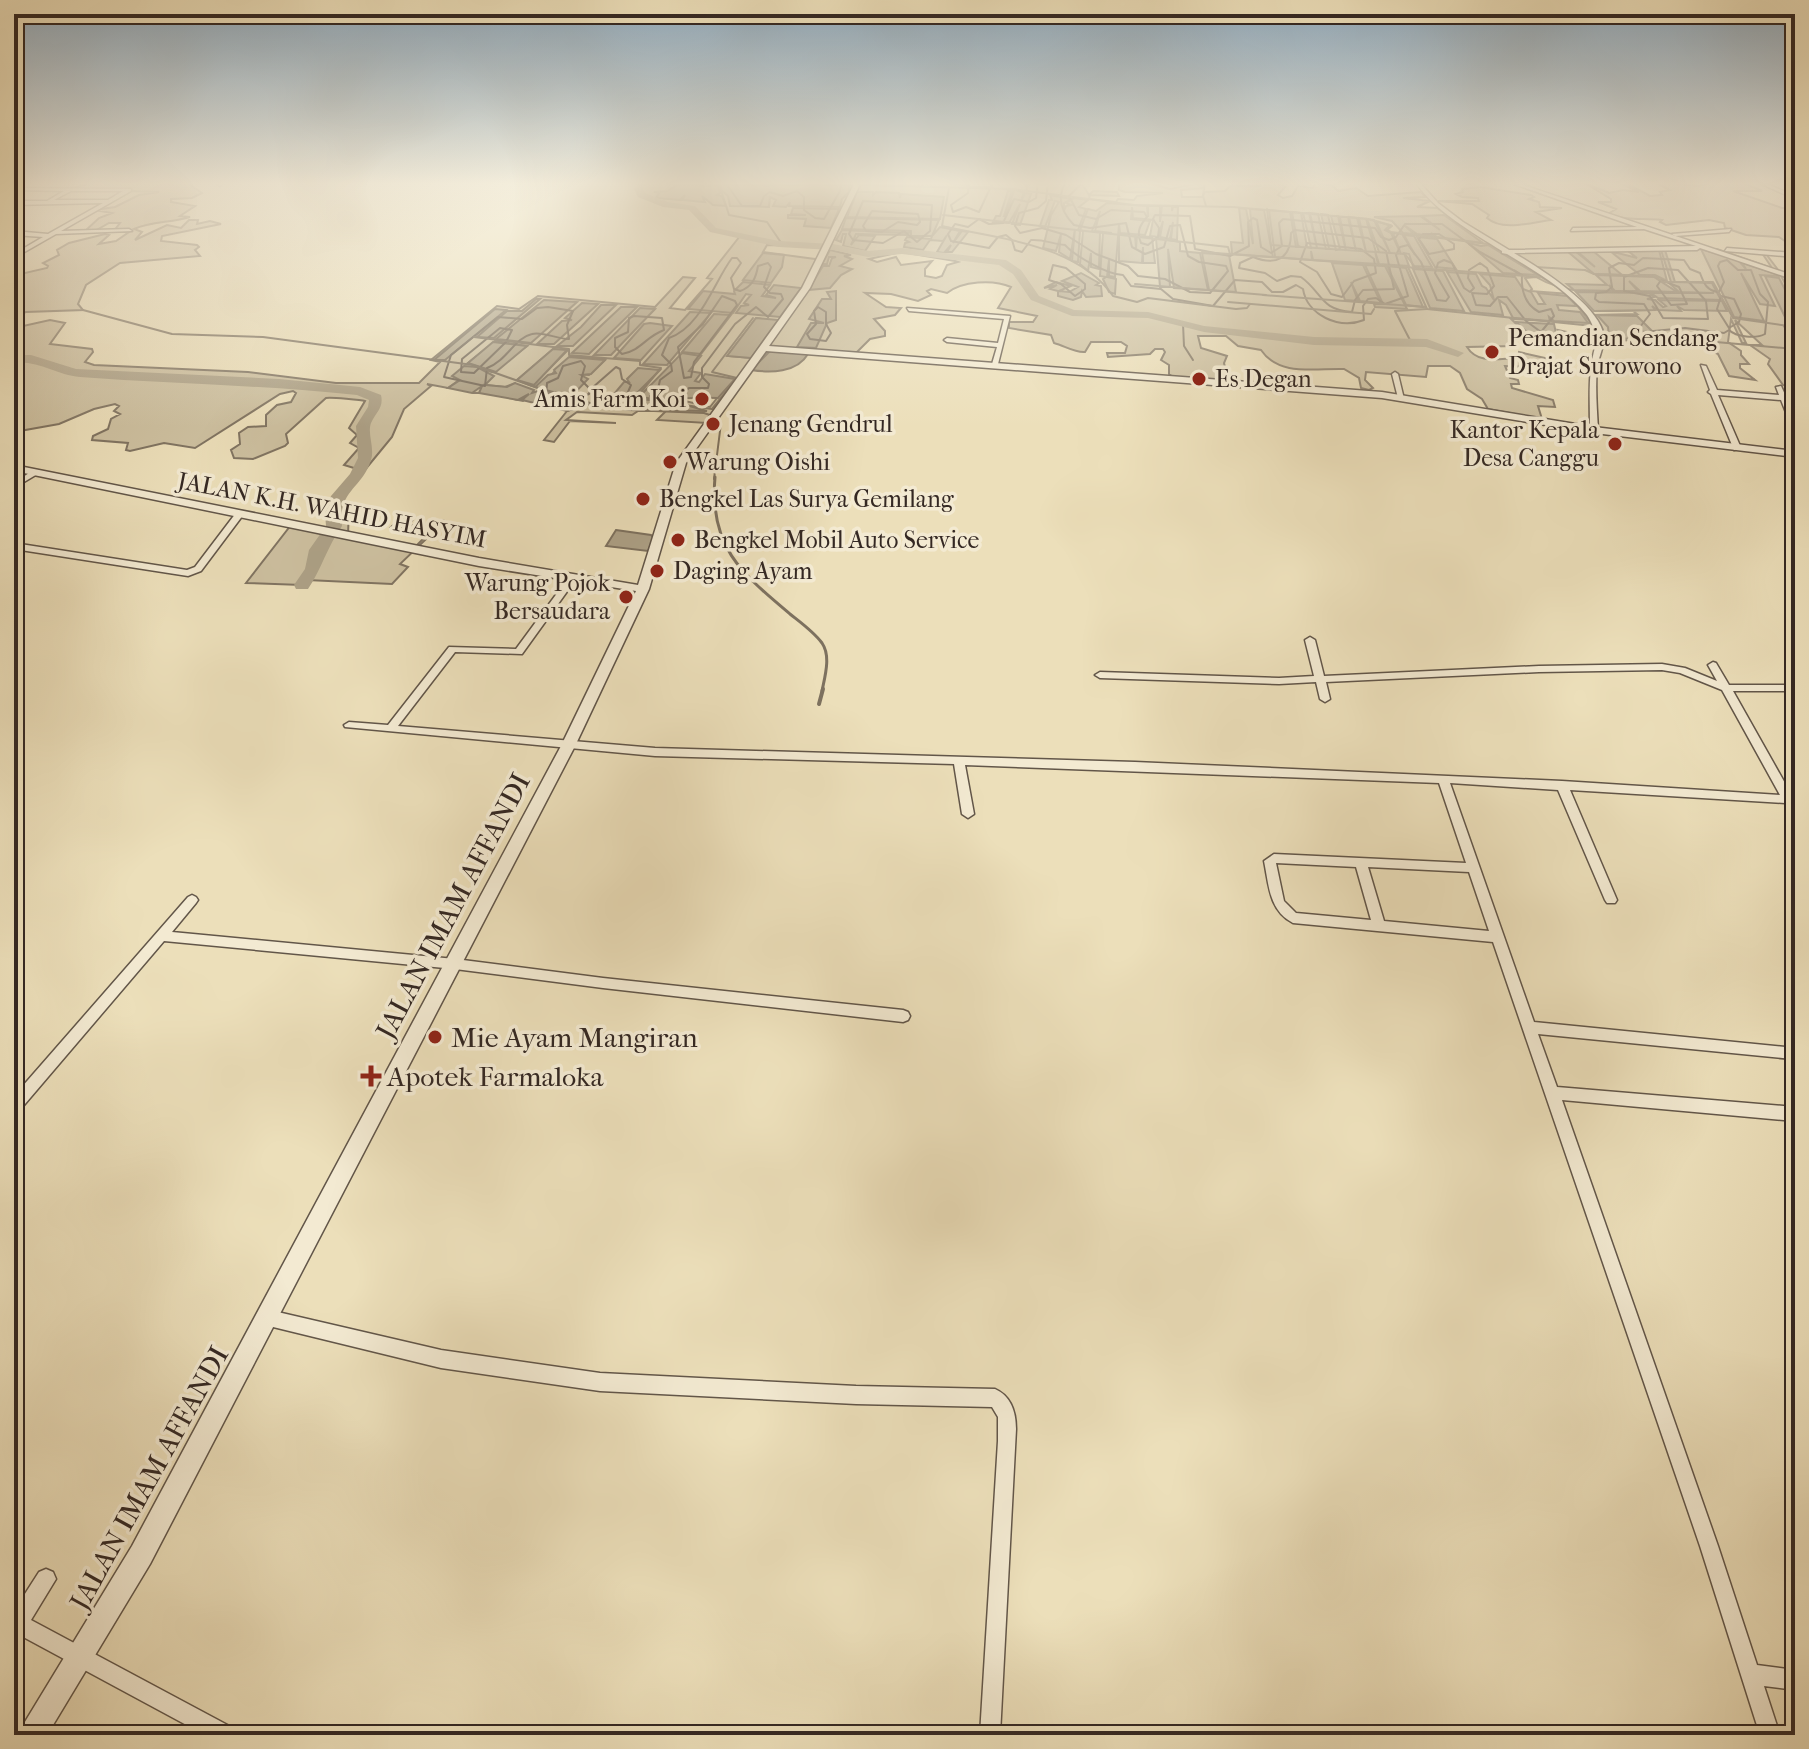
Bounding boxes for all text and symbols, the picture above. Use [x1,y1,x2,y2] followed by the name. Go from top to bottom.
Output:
[1508,324,1719,380] place label: Pemandian Sendang Drajat Surowono
[1483,343,1501,361] marker: Pemandian Sendang Drajat Surowono
[1215,365,1312,393] place label: Es Degan
[1190,370,1208,388] marker: Es Degan
[533,385,686,413] place label: Amis Farm Koi
[693,390,711,408] marker: Amis Farm Koi
[727,410,893,438] place label: Jenang Gendrul
[704,415,722,433] marker: Jenang Gendrul
[1450,416,1600,472] place label: Kantor Kepala Desa Canggu
[1606,435,1624,453] marker: Kantor Kepala Desa Canggu
[685,448,830,476] place label: Warung Oishi
[661,453,679,471] marker: Warung Oishi
[173,466,489,554] street label: JALAN K.H. WAHID HASYIM
[659,485,955,513] place label: Bengkel Las Surya Gemilang
[634,490,652,508] marker: Bengkel Las Surya Gemilang
[694,526,980,554] place label: Bengkel Mobil Auto Service
[669,531,687,549] marker: Bengkel Mobil Auto Service
[673,557,812,585] place label: Daging Ayam
[648,562,666,580] marker: Daging Ayam
[464,569,611,625] place label: Warung Pojok Bersaudara
[617,588,635,606] marker: Warung Pojok Bersaudara
[368,767,537,1046] street label: JALAN IMAM AFFANDI
[451,1021,698,1054] place label: Mie Ayam Mangiran
[426,1028,444,1046] marker: Mie Ayam Mangiran
[386,1060,604,1093] place label: Apotek Farmaloka
[362,1067,380,1085] marker: Apotek Farmaloka
[62,1340,235,1617] street label: JALAN IMAM AFFANDI

